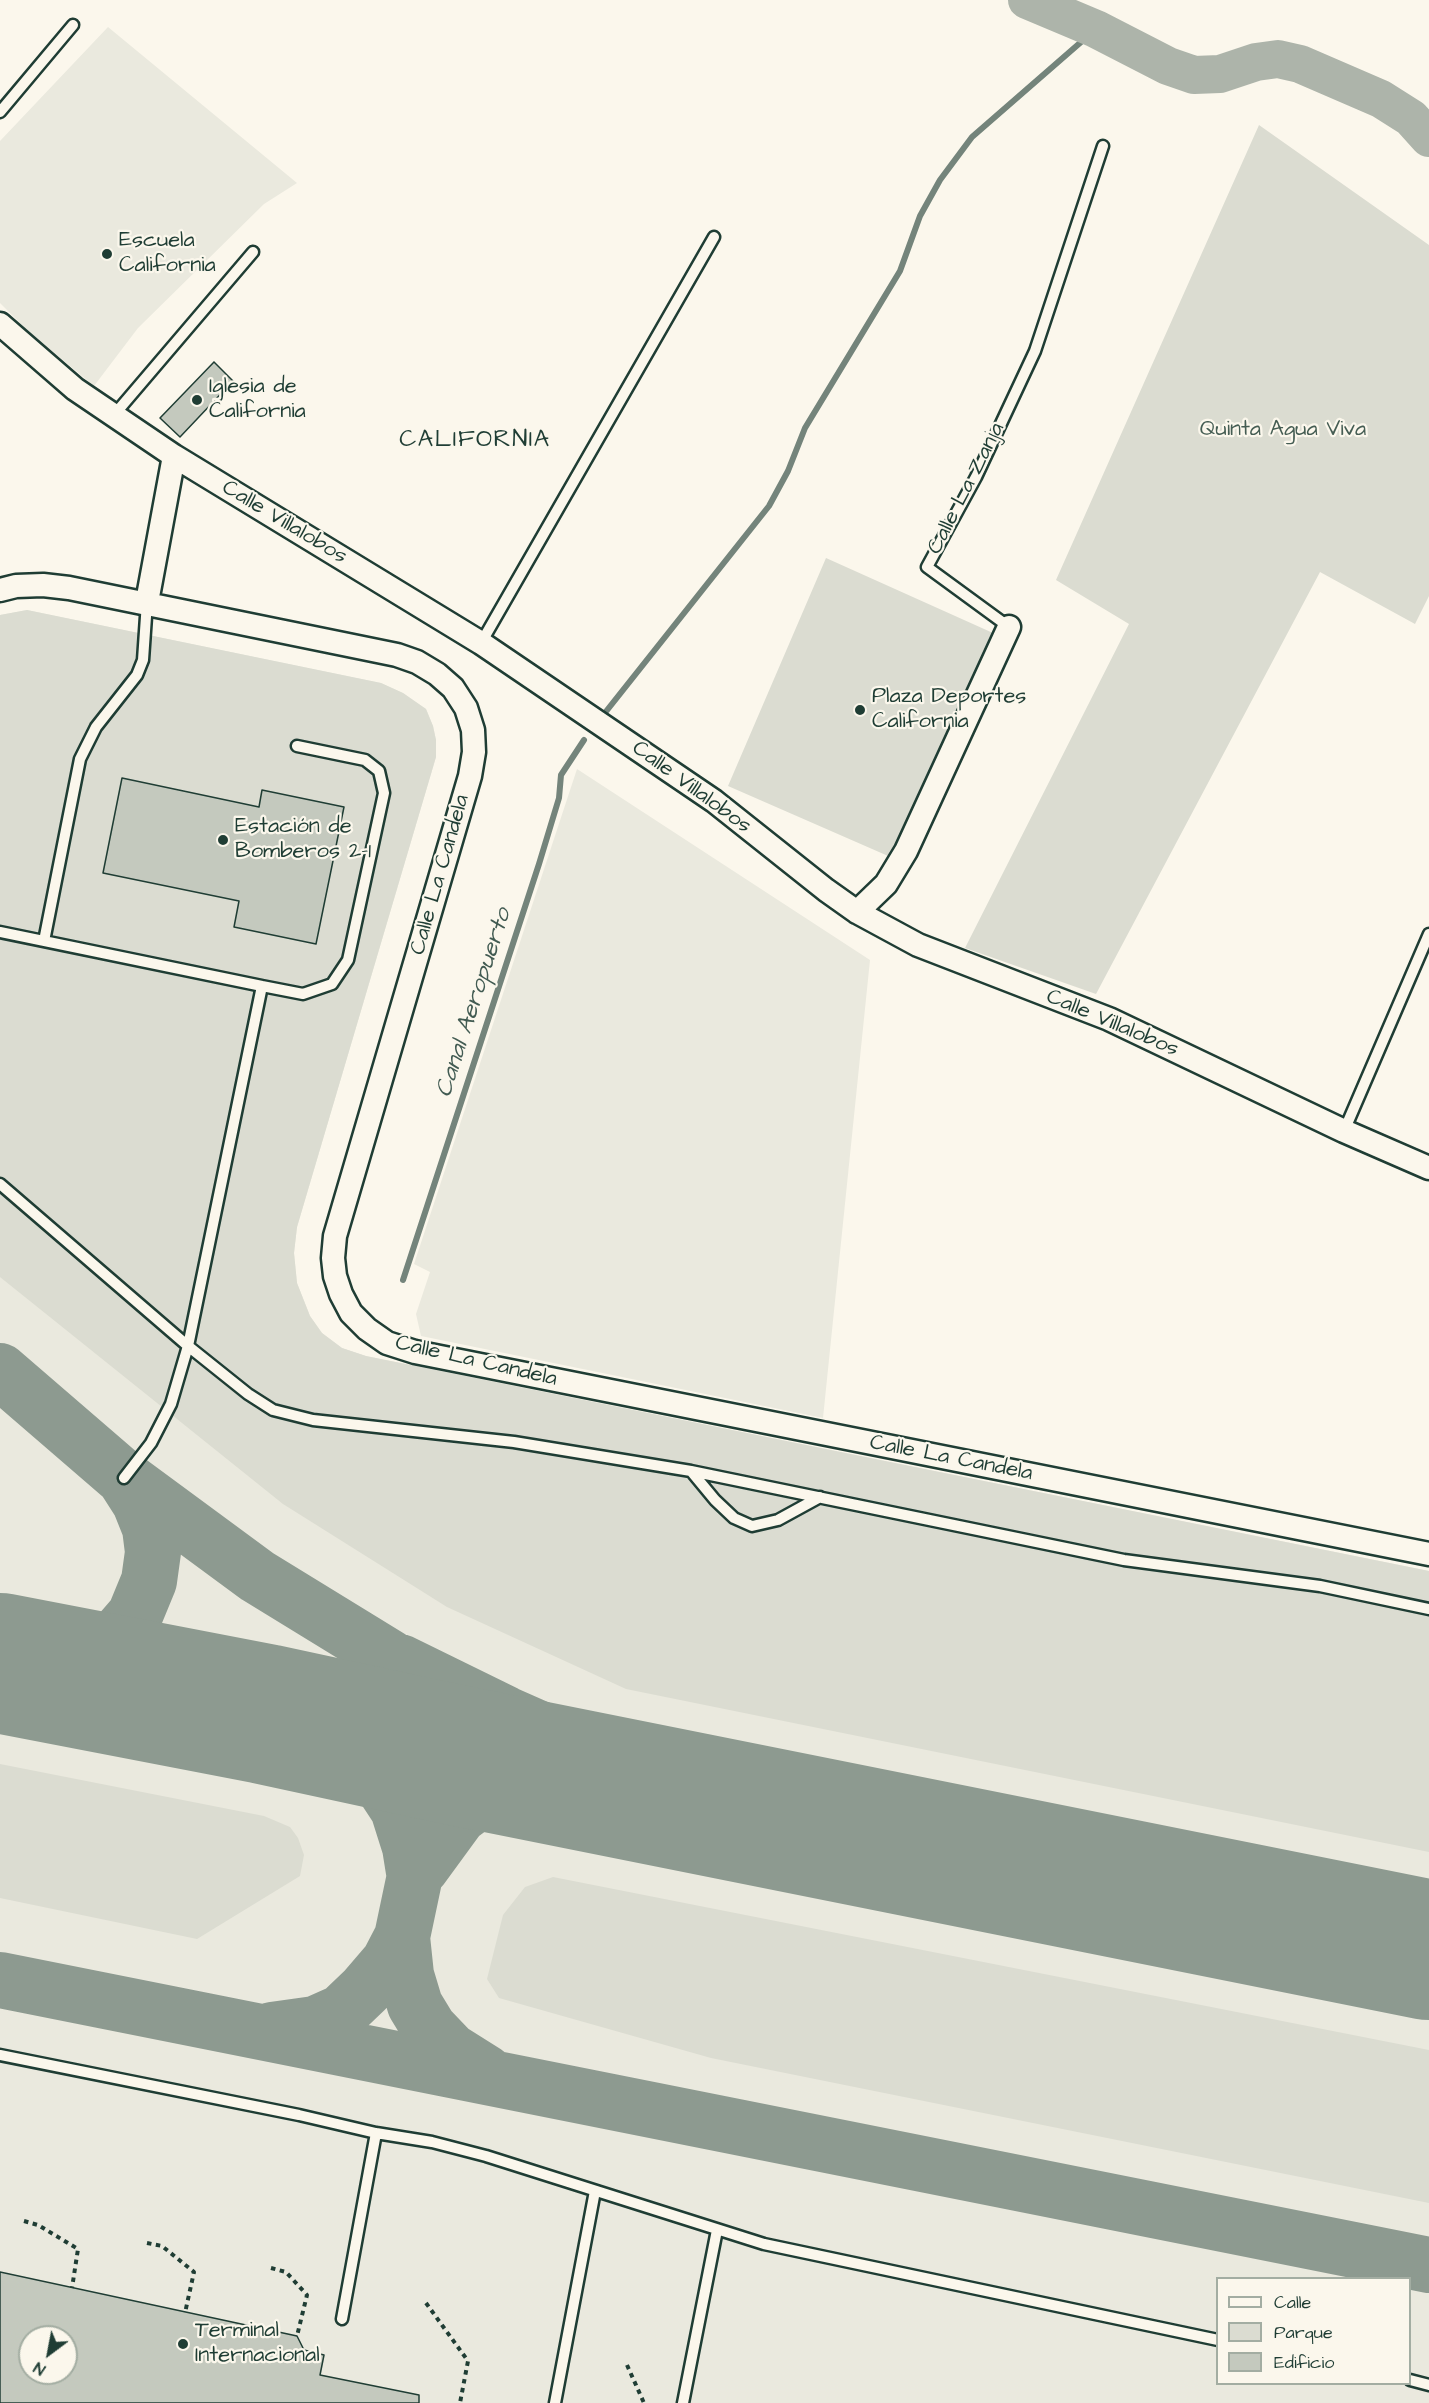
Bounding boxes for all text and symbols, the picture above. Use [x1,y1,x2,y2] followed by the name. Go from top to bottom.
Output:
[119,228,216,280] place label: Escuela California
[100,247,114,261] marker: Escuela California
[209,374,306,426] place label: Iglesia de California
[190,393,204,407] marker: Iglesia de California
[1200,417,1366,443] park label: Quinta Agua Viva
[923,419,1011,559] street label: Calle La Zanja
[399,427,551,455] district label: CALIFORNIA
[217,475,351,571] street label: Calle Villalobos
[872,684,1026,736] place label: Plaza Deportes California
[853,703,867,717] marker: Plaza Deportes California
[626,736,756,840] street label: Calle Villalobos
[406,792,476,958] street label: Calle La Candela
[235,814,371,866] place label: Estación de Bomberos 2-1
[216,833,230,847] marker: Estación de Bomberos 2-1
[431,905,519,1101] water label: Canal Aeropuerto
[1042,984,1182,1064] street label: Calle Villalobos
[393,1331,559,1393] street label: Calle La Candela
[867,1430,1035,1488] street label: Calle La Candela
[1216,2277,1411,2385] legend
[1274,2290,1311,2315] text: Calle
[195,2318,320,2370] place label: Terminal Internacional
[1274,2320,1333,2345] text: Parque
[18,2325,78,2385] north arrow
[176,2337,190,2351] marker: Terminal Internacional
[1274,2350,1334,2375] text: Edificio
[29,2357,50,2381] text: N

